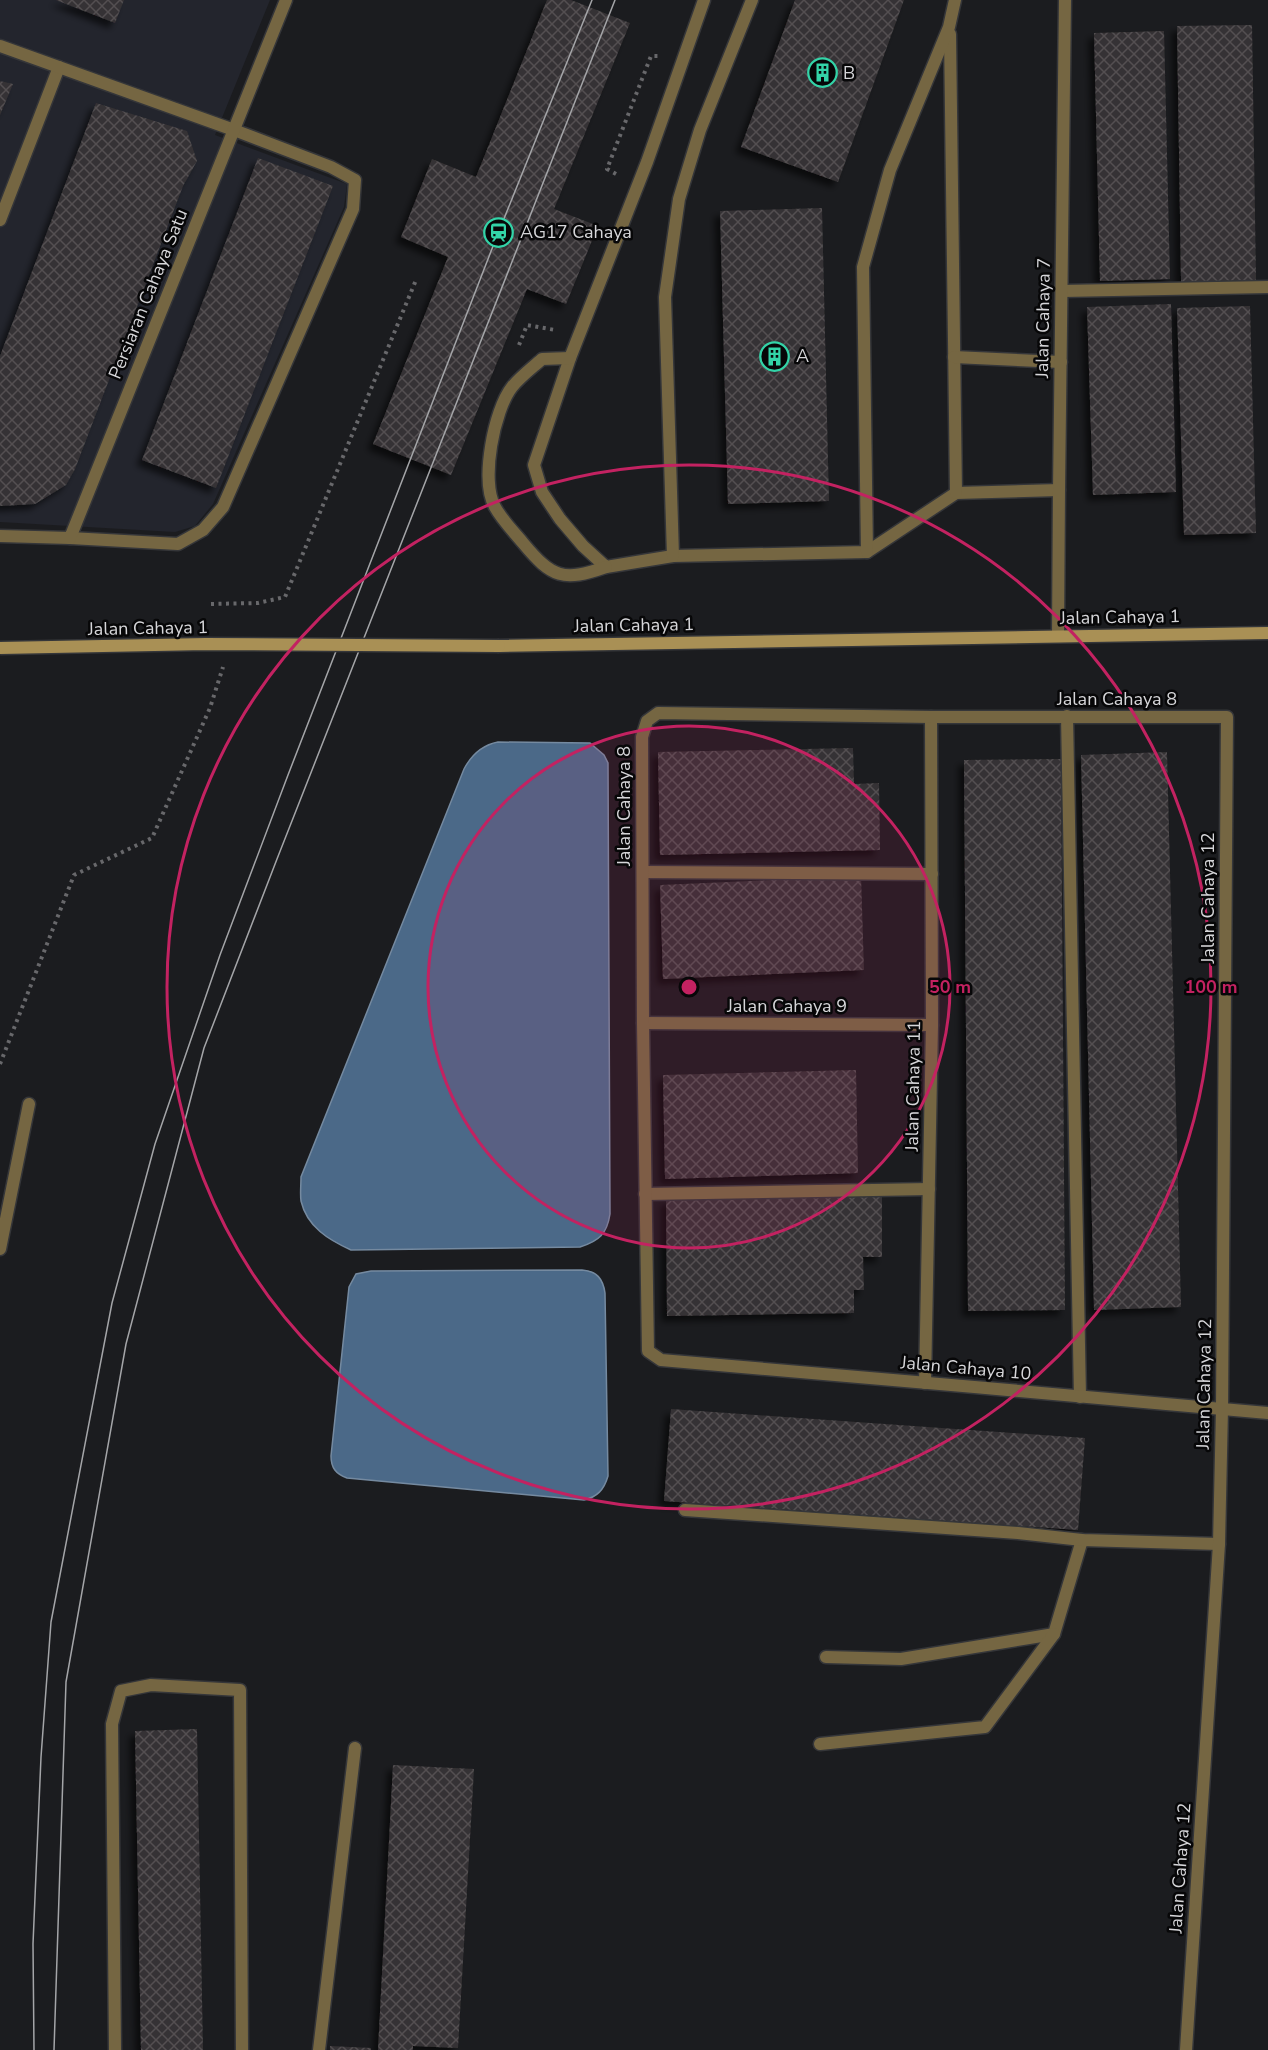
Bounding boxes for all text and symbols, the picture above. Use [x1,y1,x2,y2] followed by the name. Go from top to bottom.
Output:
[806,57,838,89] building icon: B
[843,61,855,85] place label: B
[103,205,193,383] street label: Persiaran Cahaya Satu
[483,216,515,248] station icon: AG17 Cahaya
[520,220,632,244] place label: AG17 Cahaya
[1030,258,1056,379] street label: Jalan Cahaya 7
[759,340,791,372] building icon: A
[796,344,809,368] place label: A
[1059,604,1180,630] street label: Jalan Cahaya 1
[573,612,694,638] street label: Jalan Cahaya 1
[87,615,208,641] street label: Jalan Cahaya 1
[1056,687,1177,711] street label: Jalan Cahaya 8
[612,746,636,867] street label: Jalan Cahaya 8
[1196,833,1220,964] street label: Jalan Cahaya 12
[929,975,971,999] text: 50 m
[1184,975,1238,999] text: 100 m
[679,977,699,997] centre of rings
[726,994,847,1018] street label: Jalan Cahaya 9
[900,1020,926,1153] street label: Jalan Cahaya 11
[1191,1318,1217,1451] street label: Jalan Cahaya 12
[899,1350,1032,1386] street label: Jalan Cahaya 10
[1163,1802,1197,1935] street label: Jalan Cahaya 12

